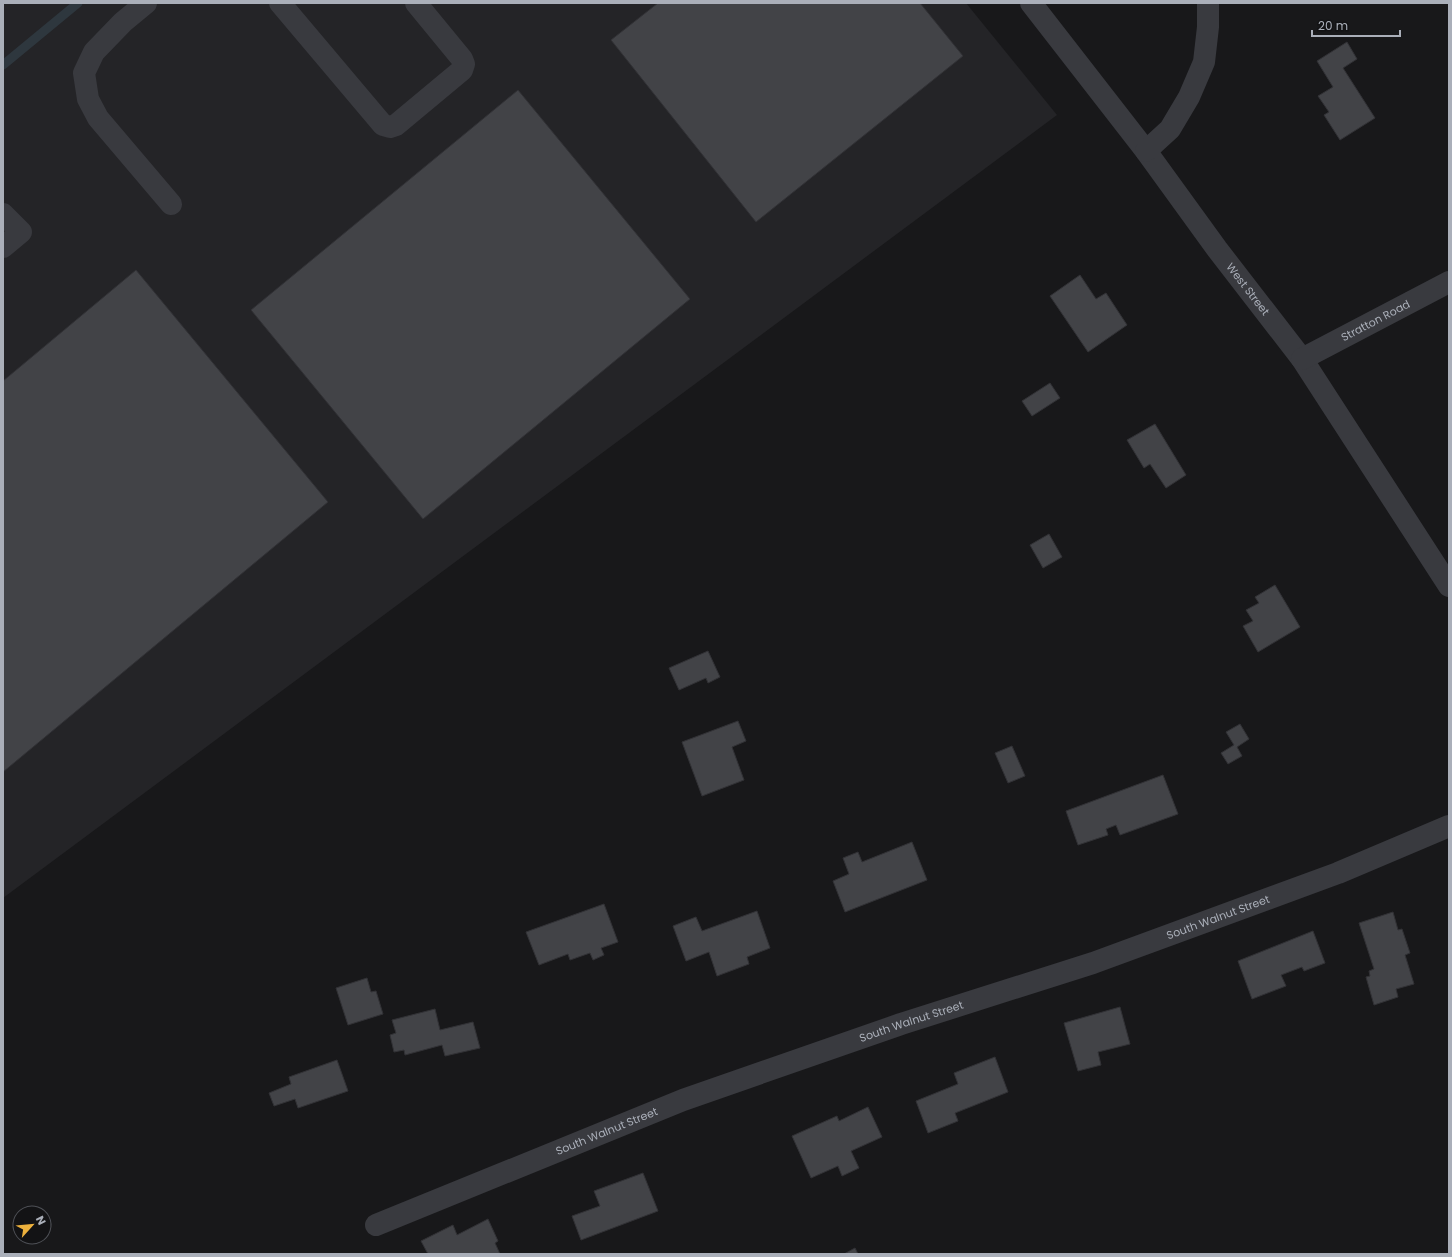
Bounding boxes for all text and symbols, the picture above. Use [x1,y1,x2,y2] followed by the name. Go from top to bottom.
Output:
[1312,12,1400,38] scale bar
[1318,17,1348,34] text: 20 m
[1222,259,1273,319] street label: West Street
[1338,296,1413,345] street label: Stratton Road
[1164,891,1272,943] street label: South Walnut Street
[857,997,965,1046] street label: South Walnut Street
[553,1103,660,1159] street label: South Walnut Street
[12,1205,52,1245] north arrow
[32,1213,50,1228] text: N

